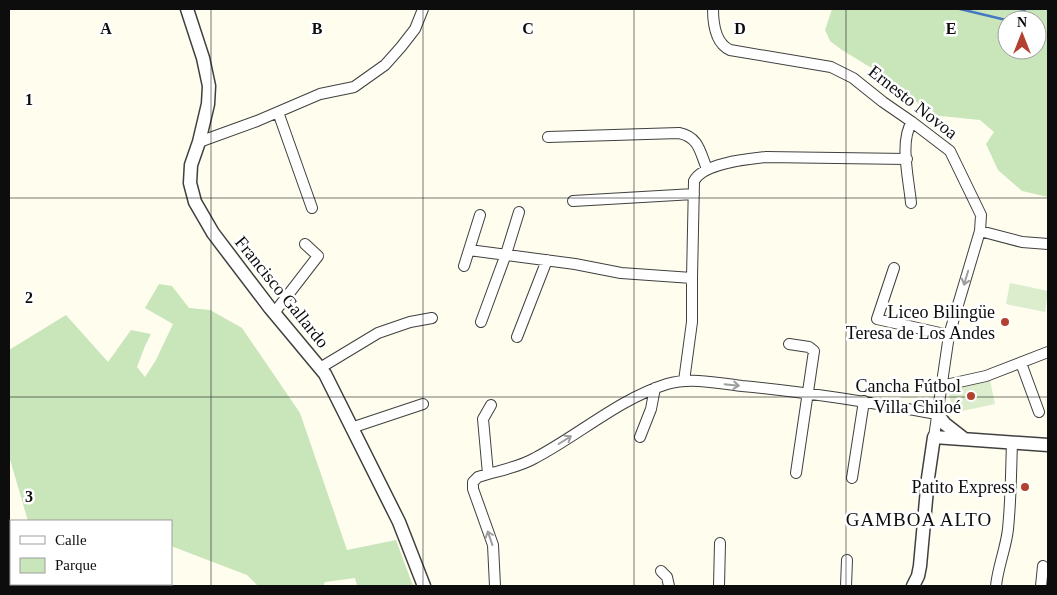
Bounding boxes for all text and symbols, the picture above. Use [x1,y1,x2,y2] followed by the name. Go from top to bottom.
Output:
[997,10,1047,60] north arrow
[1017,15,1027,30] text: N
[100,20,112,37] text: A
[312,20,323,37] text: B
[522,20,534,37] text: C
[734,20,746,37] text: D
[946,20,956,37] text: E
[864,61,962,143] street label: Ernesto Novoa
[25,91,33,108] text: 1
[231,232,333,352] street label: Francisco Gallardo
[960,270,970,286] one-way arrow
[25,289,33,306] text: 2
[846,302,995,343] place label: Liceo Bilingüe Teresa de Los Andes
[999,316,1011,328] marker: Liceo Bilingüe Teresa de Los Andes
[856,376,961,417] place label: Cancha Fútbol Villa Chiloé
[724,380,740,390] one-way arrow
[965,390,977,402] marker: Cancha Fútbol Villa Chiloé
[558,434,572,444] one-way arrow
[912,477,1015,497] place label: Patito Express
[1019,481,1031,493] marker: Patito Express
[25,488,33,505] text: 3
[846,509,992,530] district label: GAMBOA ALTO
[10,520,172,585] legend
[485,531,494,546] one-way arrow
[55,532,87,548] text: Calle
[55,557,97,573] text: Parque

